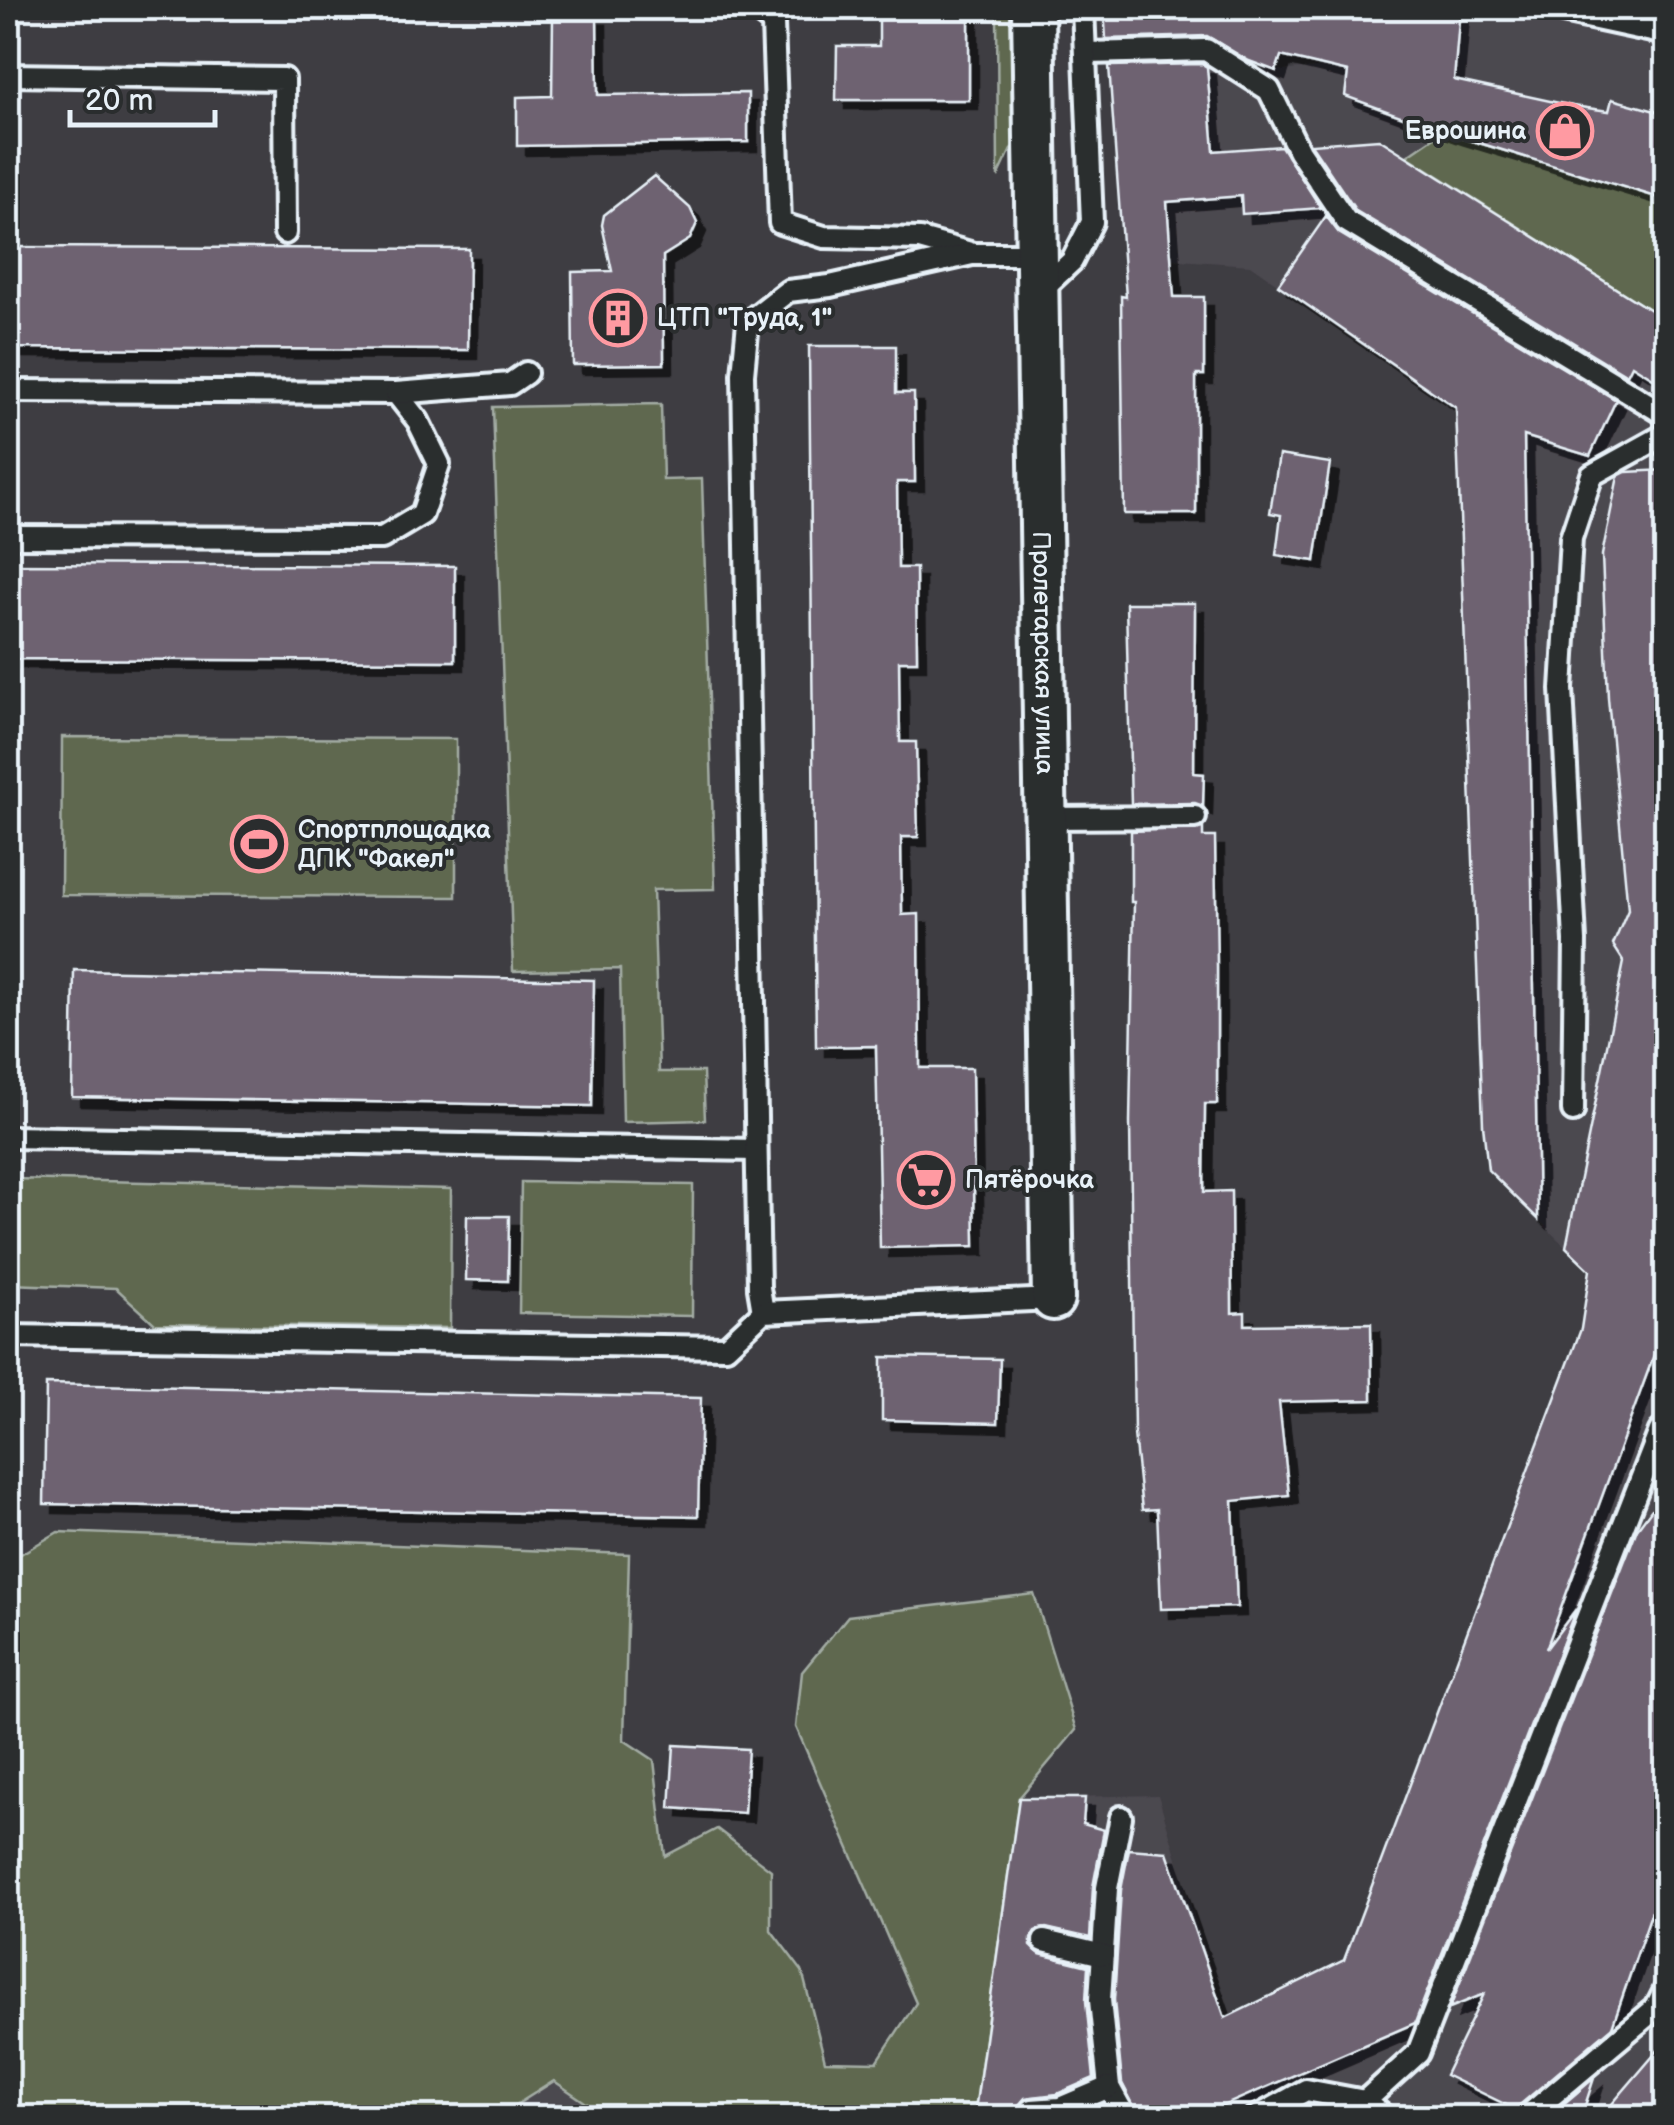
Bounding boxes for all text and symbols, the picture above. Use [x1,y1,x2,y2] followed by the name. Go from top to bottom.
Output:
[70,65,215,127] scale bar
[85,83,153,119] text: 20 m
[1535,101,1595,161] shop icon: Еврошина
[1405,116,1526,147] place label: Еврошина
[588,288,648,348] building icon: ЦТП "Труда, 1"
[657,303,832,334] place label: ЦТП "Труда, 1"
[1026,531,1060,775] street label: Пролетарская улица
[229,814,289,874] sports icon: Спортплощадка ДПК "Факел"
[298,815,491,875] place label: Спортплощадка ДПК "Факел"
[896,1150,956,1210] supermarket icon: Пятёрочка
[965,1165,1094,1196] place label: Пятёрочка

